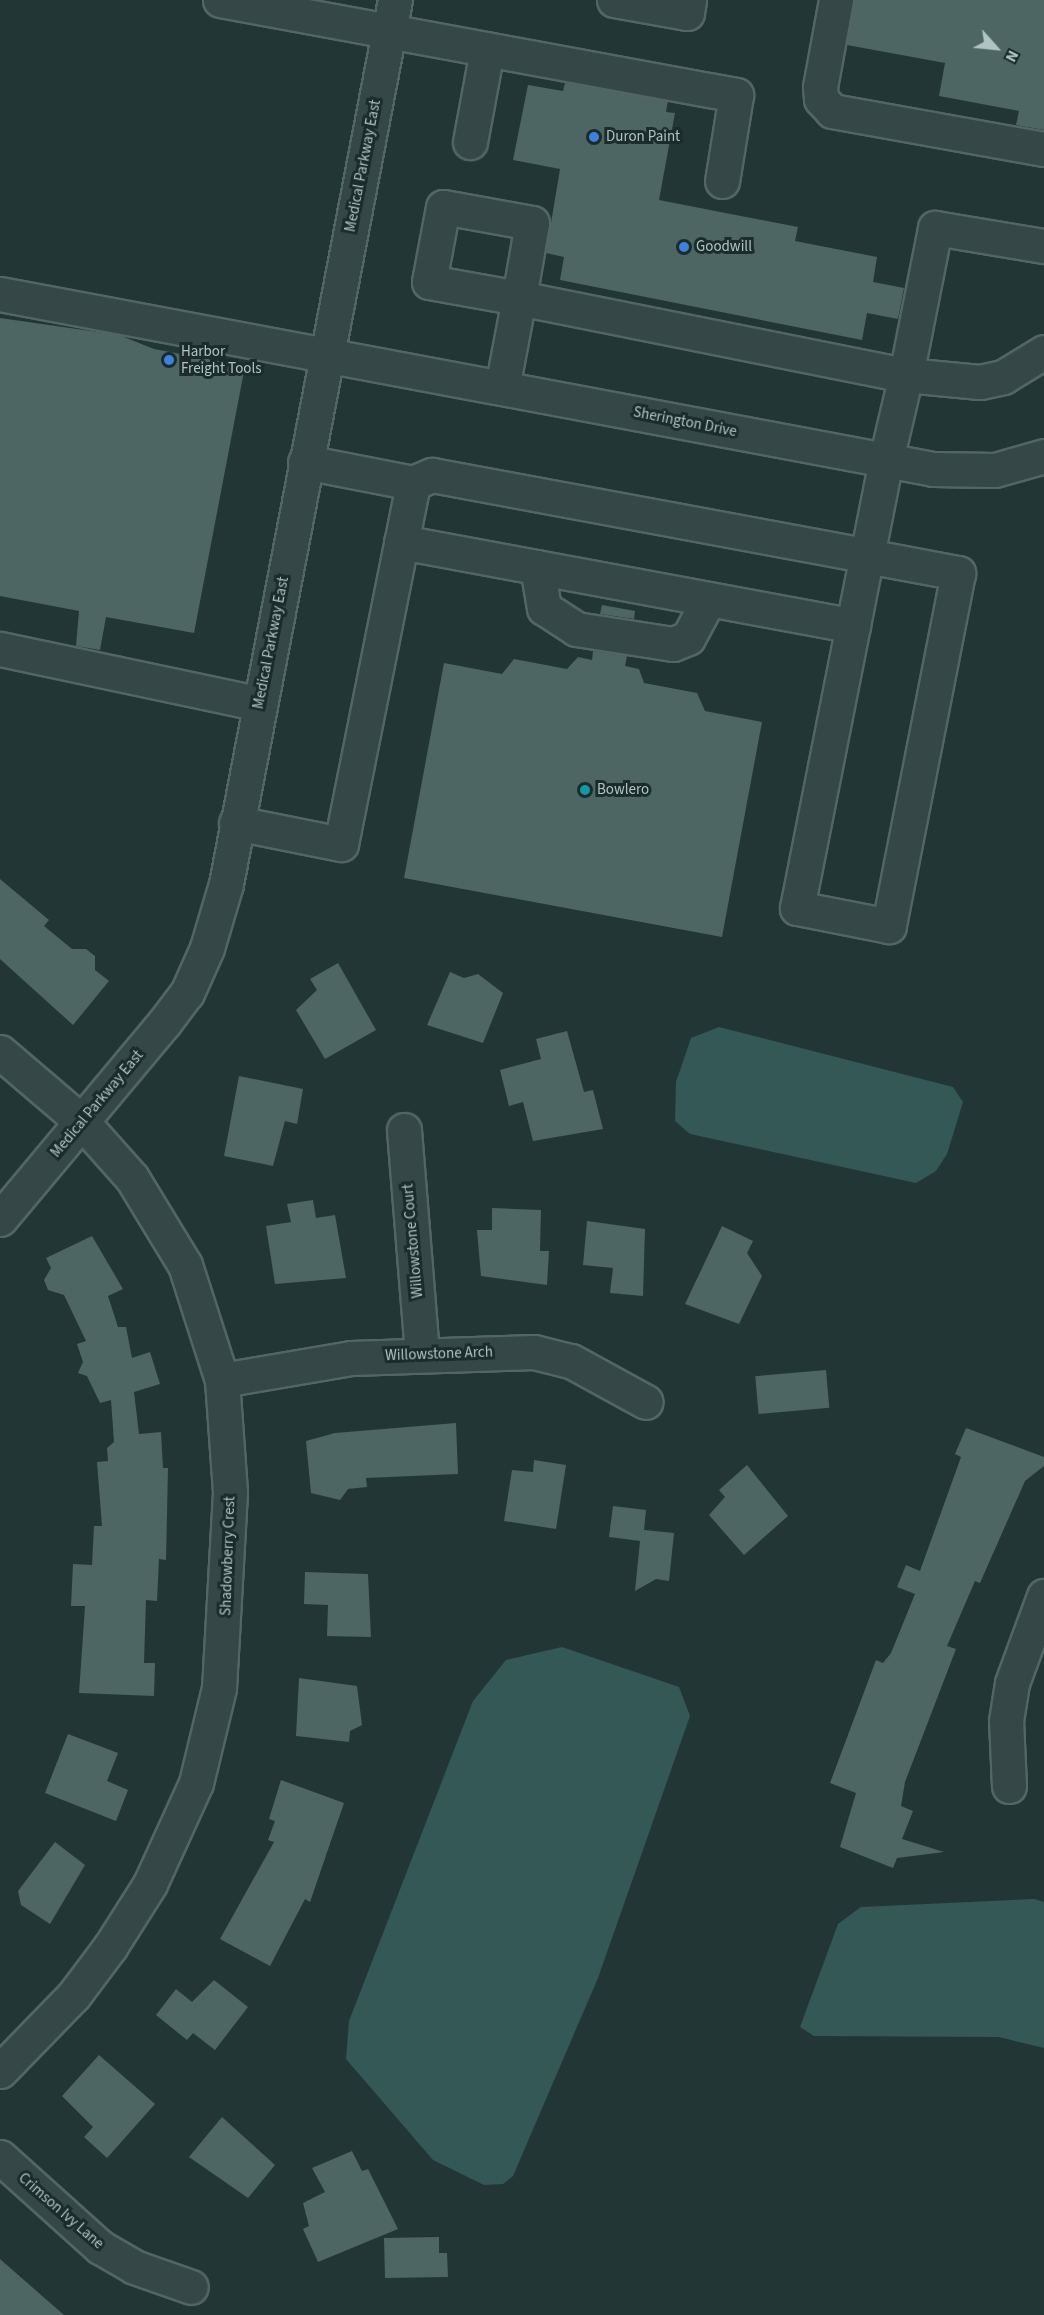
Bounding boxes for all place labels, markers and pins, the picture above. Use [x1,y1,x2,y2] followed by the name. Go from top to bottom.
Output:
[606,128,680,146] place label: Duron Paint
[587,130,601,144] marker: Duron Paint
[696,238,752,256] place label: Goodwill
[677,240,691,254] marker: Goodwill
[181,342,262,377] place label: Harbor Freight Tools
[162,353,176,367] marker: Harbor Freight Tools
[597,781,649,799] place label: Bowlero
[578,783,592,797] marker: Bowlero

